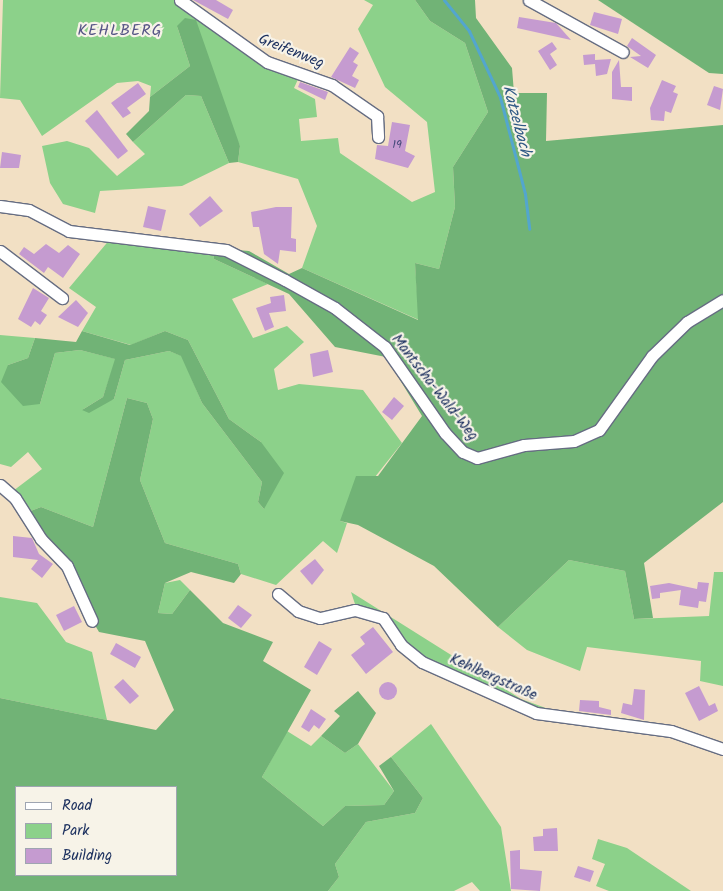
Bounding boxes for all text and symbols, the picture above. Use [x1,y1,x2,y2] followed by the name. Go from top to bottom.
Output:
[77,21,163,41] district label: KEHLBERG
[256,31,326,73] street label: Greifenweg
[497,83,535,159] water label: Katzelbach
[392,138,402,152] house number: 19
[387,331,481,445] street label: Mantscha-Wald-Weg
[447,651,539,705] street label: Kehlbergstraße
[15,786,178,876] legend
[62,794,92,818] text: Road
[62,819,89,843] text: Park
[62,844,112,868] text: Building

